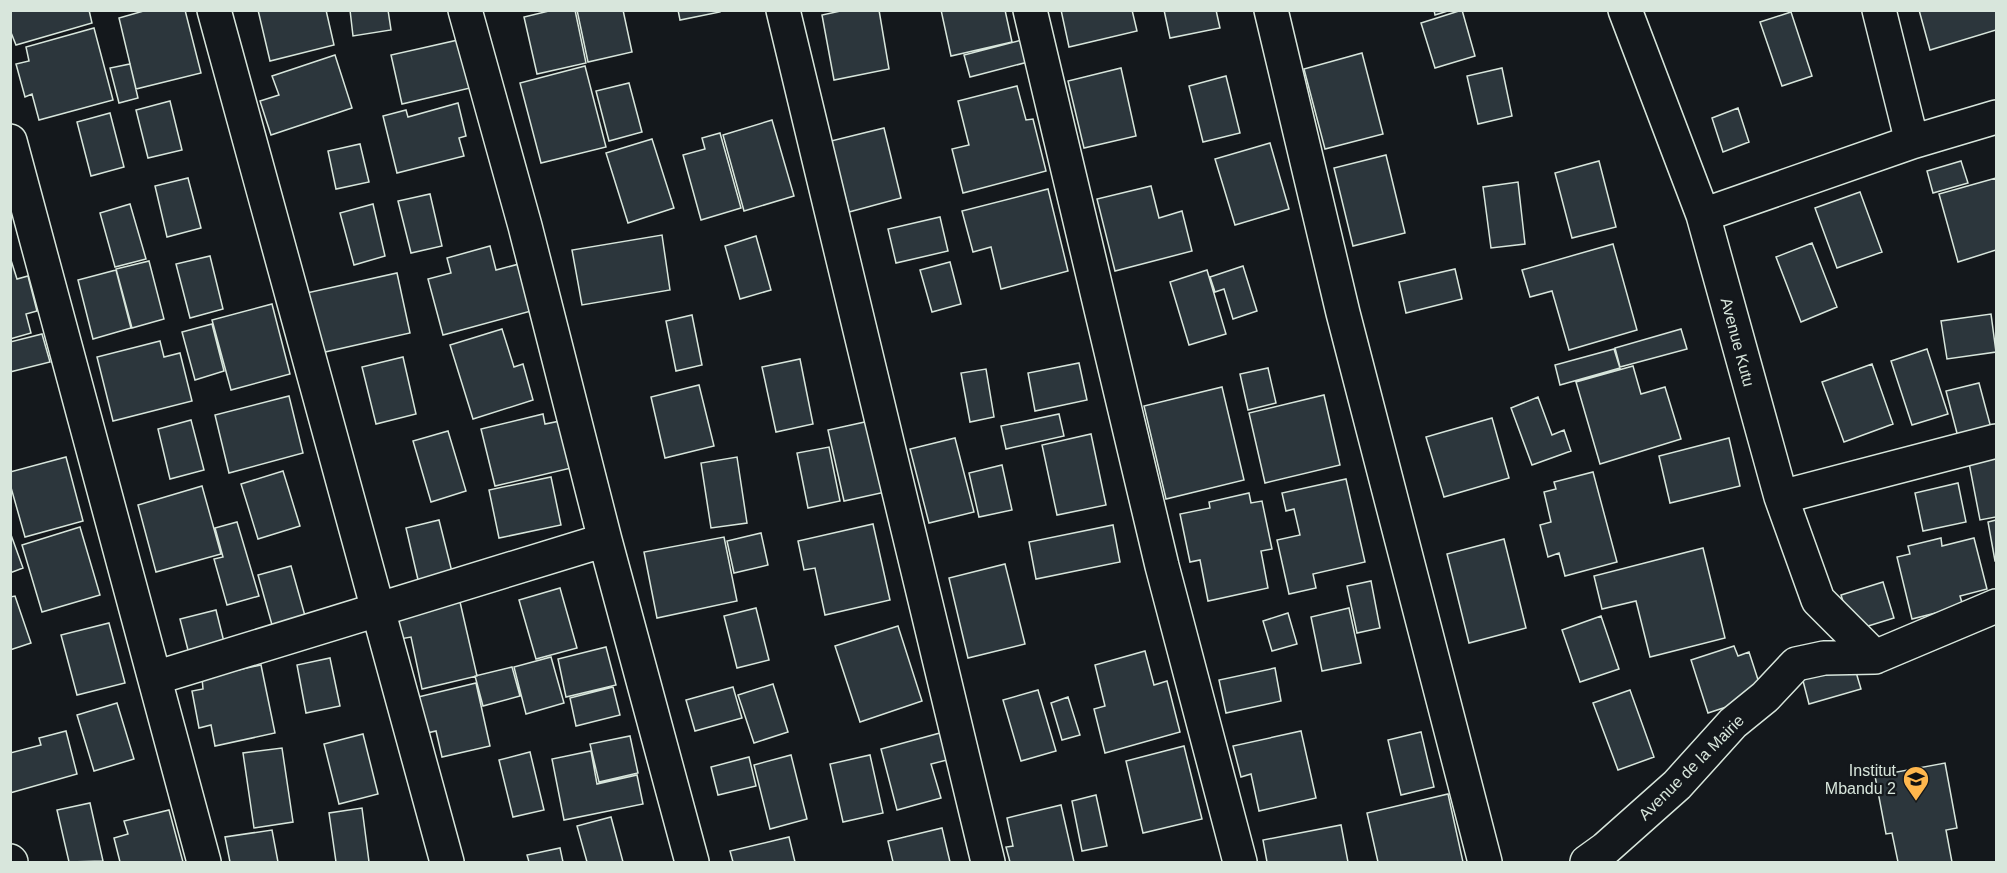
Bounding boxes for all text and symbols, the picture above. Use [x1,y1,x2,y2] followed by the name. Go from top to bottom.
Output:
[1717,296,1758,388] street label: Avenue Kutu
[1635,711,1747,823] street label: Avenue de la Mairie
[1825,762,1897,797] place label: Institut Mbandu 2
[1901,764,1931,802] school or university icon: Institut Mbandu 2

